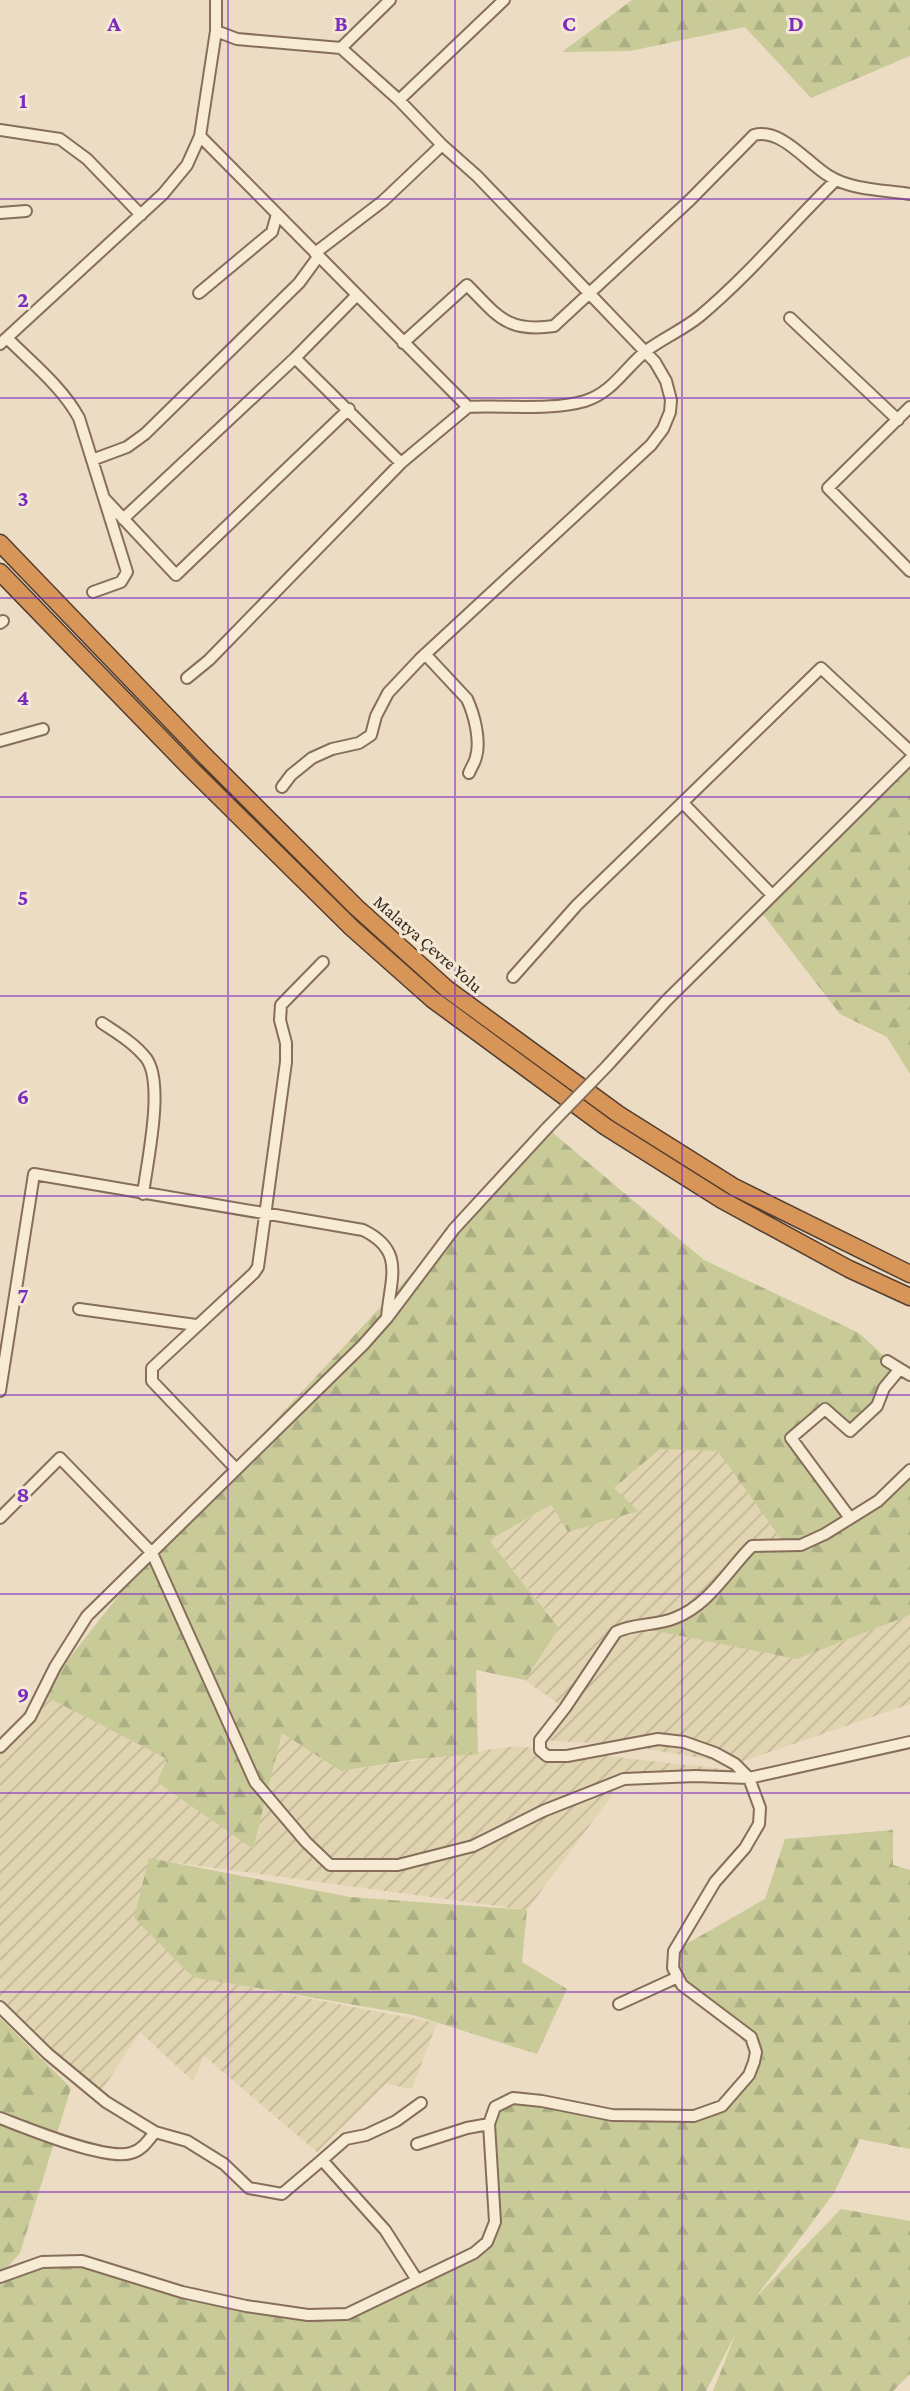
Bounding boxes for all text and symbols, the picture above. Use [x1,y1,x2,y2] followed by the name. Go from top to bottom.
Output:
[106,10,121,36] text: A
[334,10,348,36] text: B
[562,10,576,36] text: C
[788,10,804,36] text: D
[19,87,28,113] text: 1
[17,286,29,312] text: 2
[17,485,29,511] text: 3
[17,684,29,710] text: 4
[17,884,29,910] text: 5
[370,891,487,997] street label: Malatya Çevre Yolu
[17,1083,29,1109] text: 6
[17,1282,29,1308] text: 7
[16,1481,30,1507] text: 8
[17,1681,29,1707] text: 9

